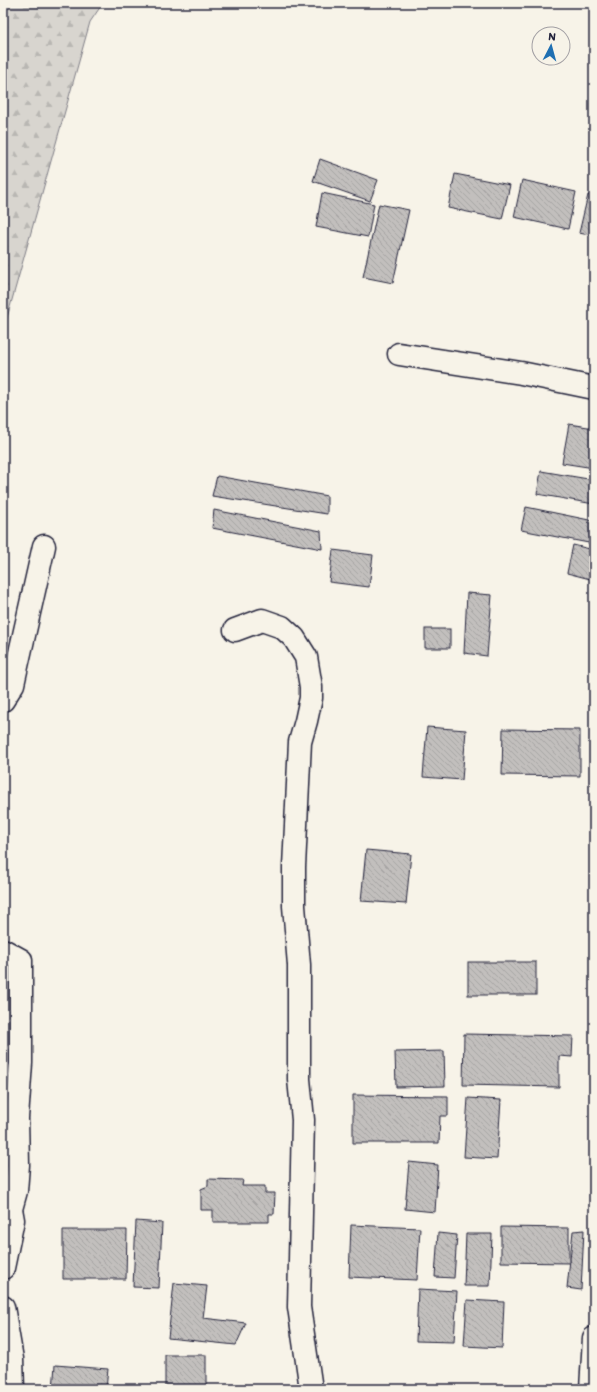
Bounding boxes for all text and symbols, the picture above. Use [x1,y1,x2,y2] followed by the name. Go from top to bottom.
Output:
[531,26,571,66] north arrow
[548,30,556,43] text: N

